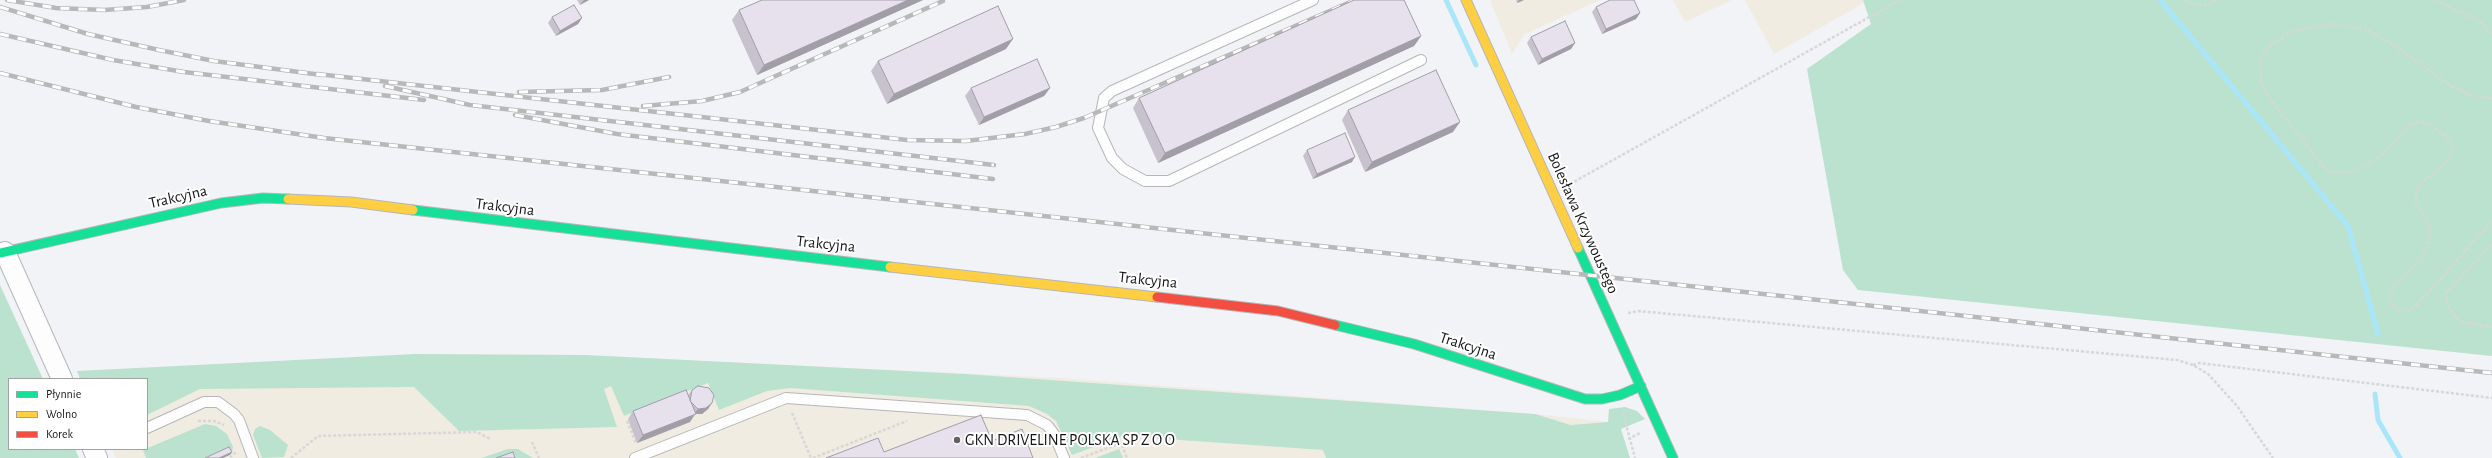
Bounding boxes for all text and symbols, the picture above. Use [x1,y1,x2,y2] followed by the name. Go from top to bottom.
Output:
[1543,149,1623,297] street label: Bolesława Krzywoustego
[147,181,209,213] street label: Trakcyjna
[474,194,536,220] street label: Trakcyjna
[796,231,856,257] street label: Trakcyjna
[1118,267,1178,293] street label: Trakcyjna
[1437,328,1499,364] street label: Trakcyjna
[8,378,148,450] legend
[46,388,81,400] text: Płynnie
[46,408,77,420] text: Wolno
[46,428,73,440] text: Korek
[965,430,1175,450] place label: GKN DRIVELINE POLSKA SP Z O O
[952,435,962,445] marker: GKN DRIVELINE POLSKA SP Z O O

